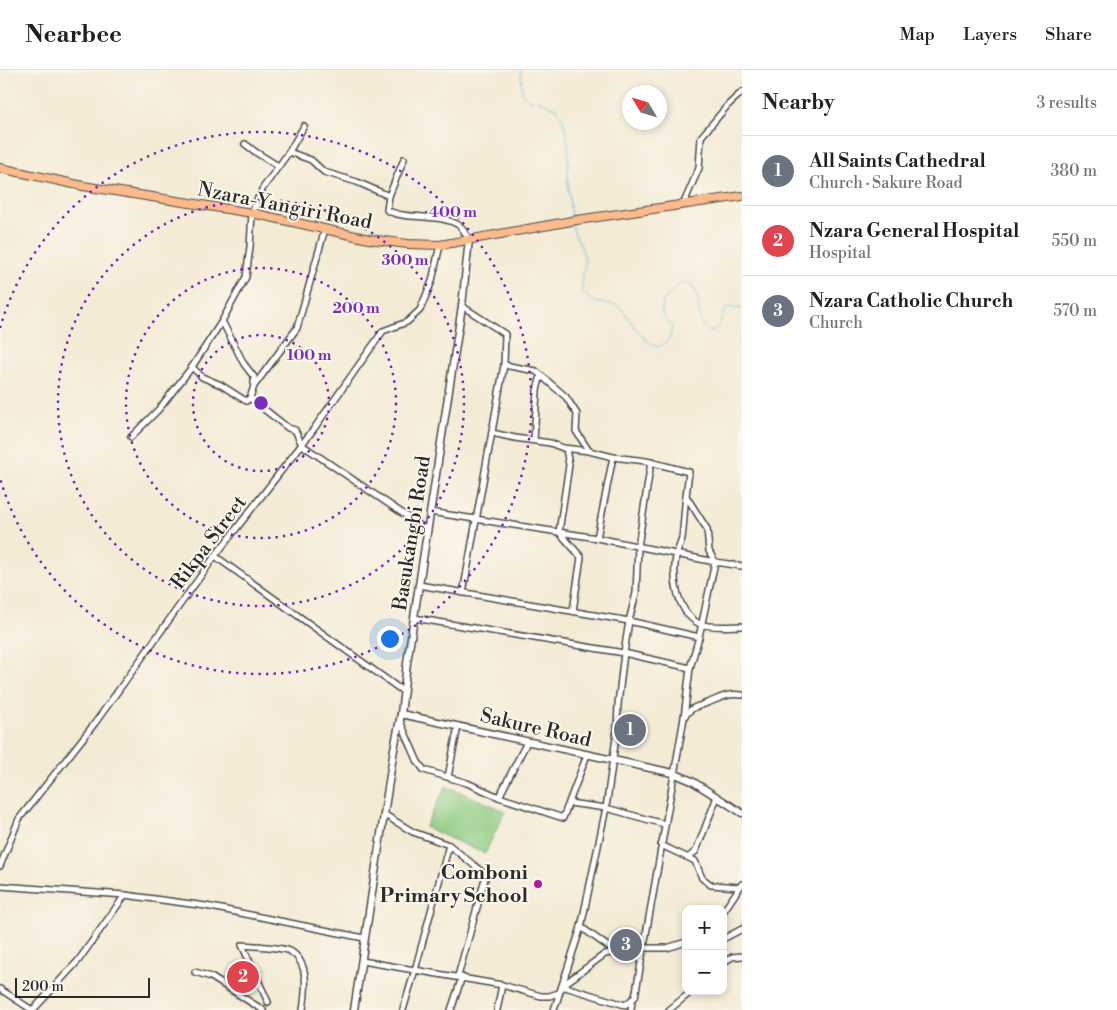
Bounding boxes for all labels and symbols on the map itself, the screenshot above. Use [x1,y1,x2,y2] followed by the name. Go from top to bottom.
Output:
[622,85,667,130] north arrow
[195,177,375,236] street label: Nzara-Yangiri Road
[429,203,477,222] text: 400 m
[382,251,429,270] text: 300 m
[332,299,380,318] text: 200 m
[287,346,332,365] text: 100 m
[252,394,270,412] centre of rings
[388,453,437,613] street label: Basukangbi Road
[166,491,253,595] street label: Rikpa Street
[377,626,403,652] your location
[478,704,594,754] street label: Sakure Road
[614,711,646,749] pin: 1
[380,861,529,909] place label: Comboni Primary School
[532,878,544,890] marker: Comboni Primary School
[610,926,642,964] pin: 3
[227,958,259,996] pin: 2
[15,975,150,998] scale bar

